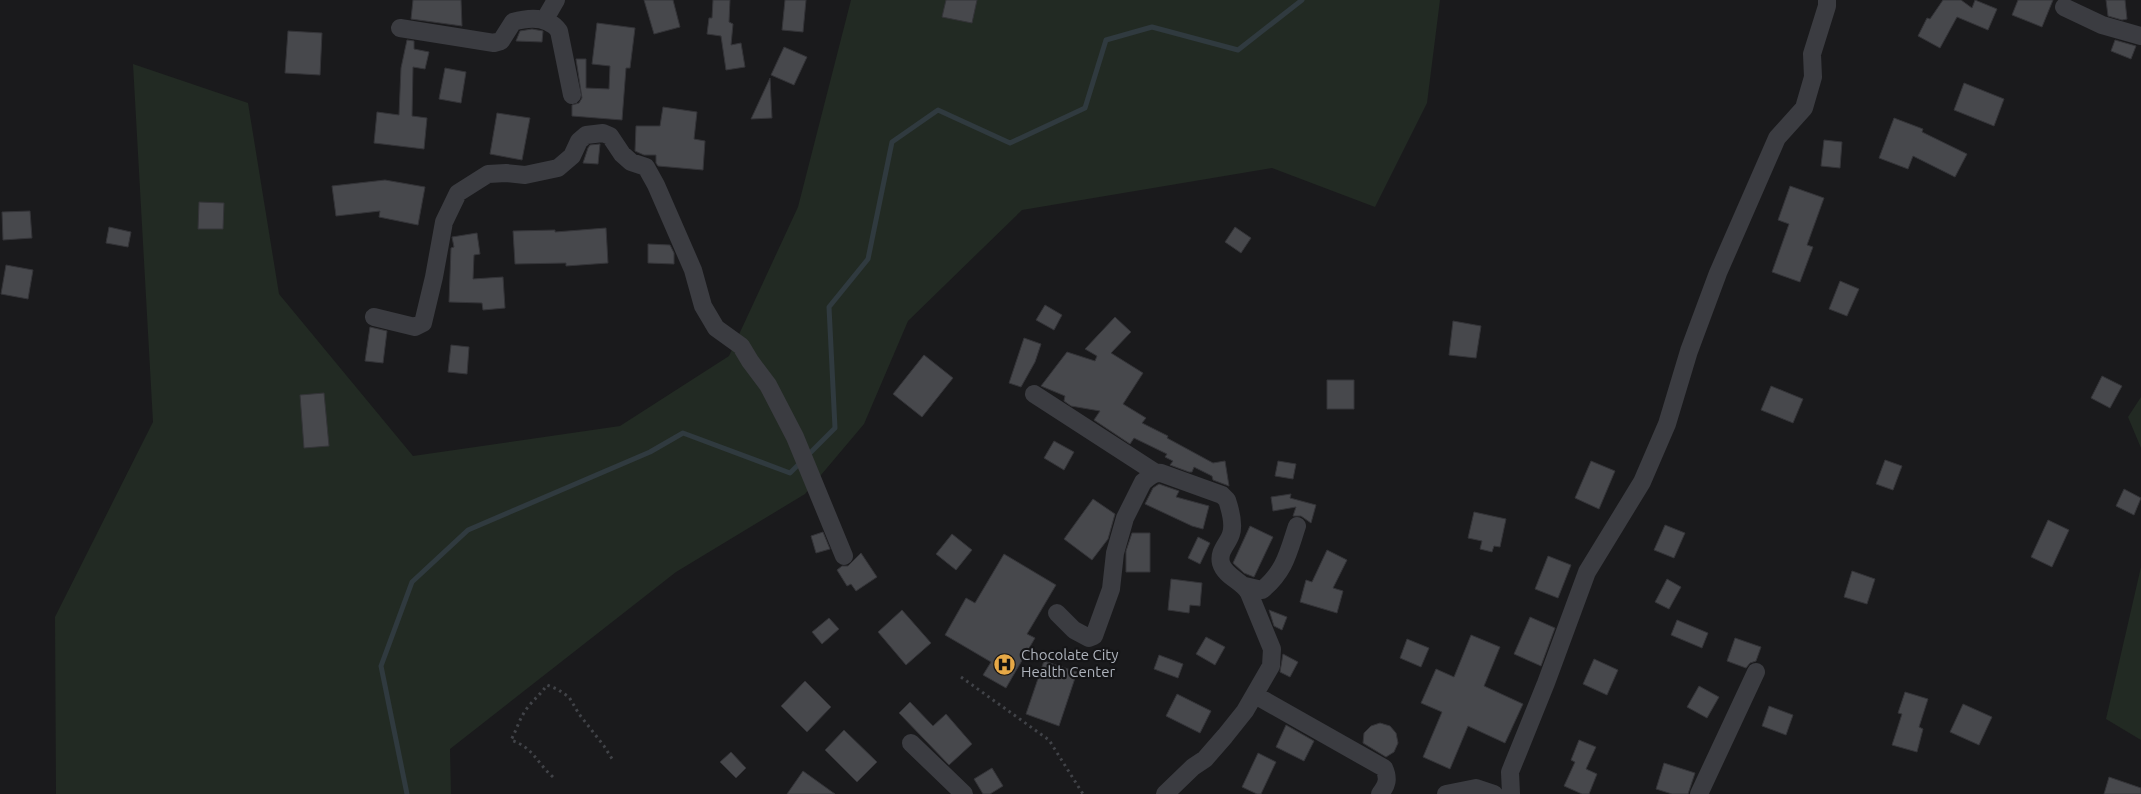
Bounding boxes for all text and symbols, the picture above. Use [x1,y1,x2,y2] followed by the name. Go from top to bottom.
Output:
[1021,646,1118,680] place label: Chocolate City Health Center
[993,652,1017,676] hospital icon: Chocolate City Health Center

